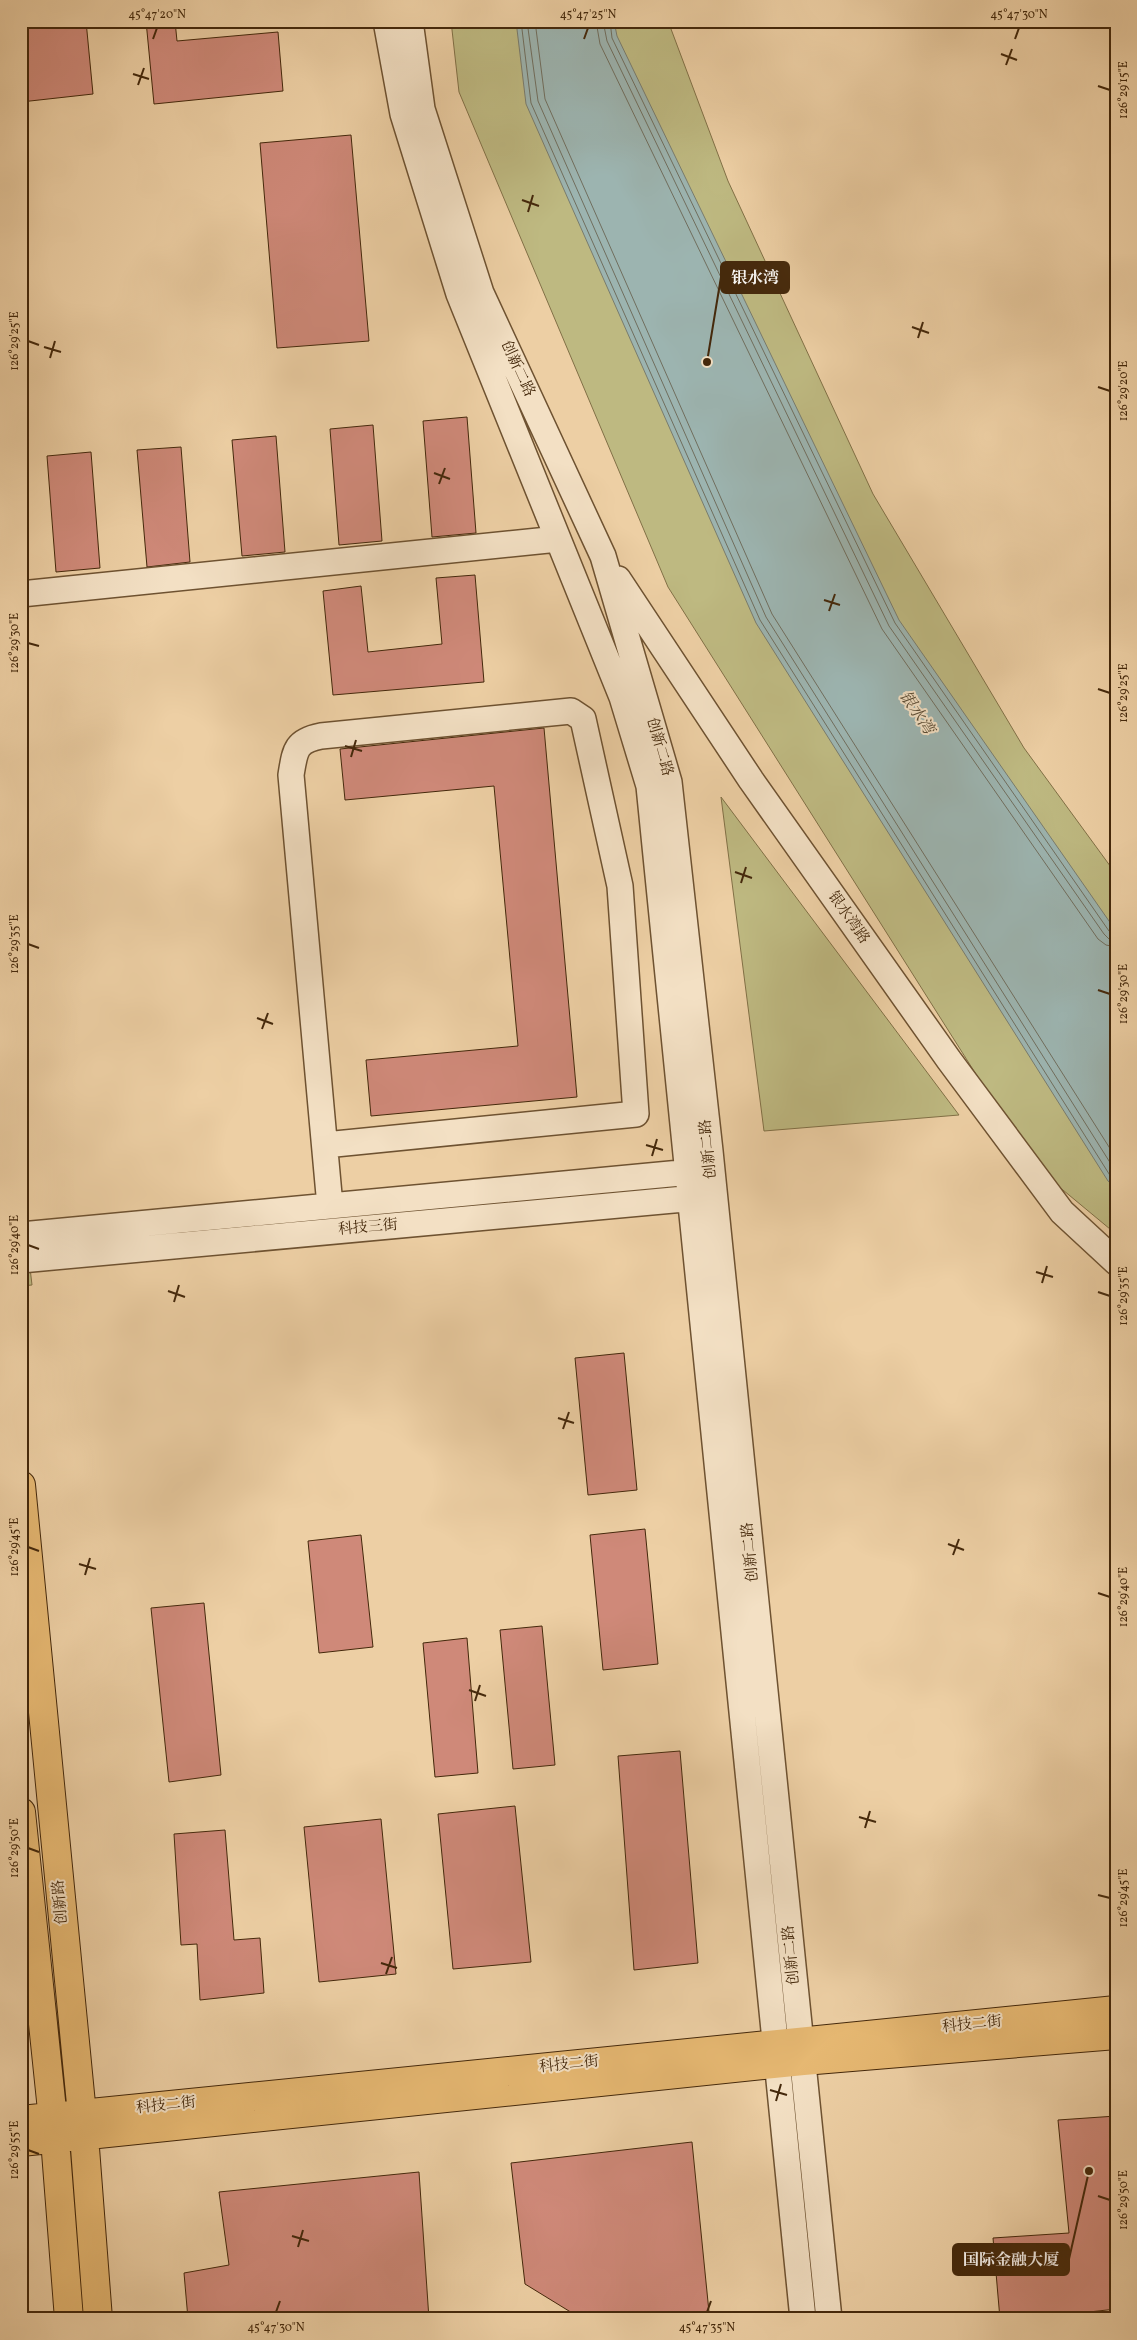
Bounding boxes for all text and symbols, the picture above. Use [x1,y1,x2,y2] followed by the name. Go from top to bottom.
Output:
[128,7,186,23] text: 45°47'20"N
[560,7,616,23] text: 45°47'25"N
[990,7,1048,23] text: 45°47'30"N
[1116,61,1132,119] text: 126°29'15"E
[721,262,789,293] callout: 银水湾
[731,268,779,290] text: 银水湾
[7,311,23,371] text: 126°29'25"E
[495,337,539,401] street label: 创新二路
[1116,361,1132,421] text: 126°29'20"E
[7,613,23,673] text: 126°29'30"E
[1116,663,1132,723] text: 126°29'25"E
[893,687,940,742] water label: 银水湾
[641,715,677,779] street label: 创新二路
[822,887,874,949] street label: 银水湾路
[7,914,23,974] text: 126°29'35"E
[1116,964,1132,1024] text: 126°29'30"E
[695,1118,723,1180] street label: 创新二路
[7,1215,23,1275] text: 126°29'40"E
[337,1215,399,1241] street label: 科技三街
[1116,1266,1132,1326] text: 126°29'35"E
[7,1517,23,1577] text: 126°29'45"E
[737,1521,765,1583] street label: 创新二路
[1116,1567,1132,1627] text: 126°29'40"E
[7,1818,23,1878] text: 126°29'50"E
[1116,1868,1132,1928] text: 126°29'45"E
[49,1879,73,1925] street label: 创新路
[778,1924,806,1986] street label: 创新二路
[941,2011,1003,2039] street label: 科技二街
[538,2051,600,2079] street label: 科技二街
[135,2092,197,2120] street label: 科技二街
[7,2120,23,2180] text: 126°29'55"E
[1116,2170,1132,2230] text: 126°29'50"E
[953,2244,1069,2275] callout: 国际金融大厦
[963,2250,1059,2272] text: 国际金融大厦
[247,2320,305,2336] text: 45°47'30"N
[679,2320,735,2336] text: 45°47'35"N

